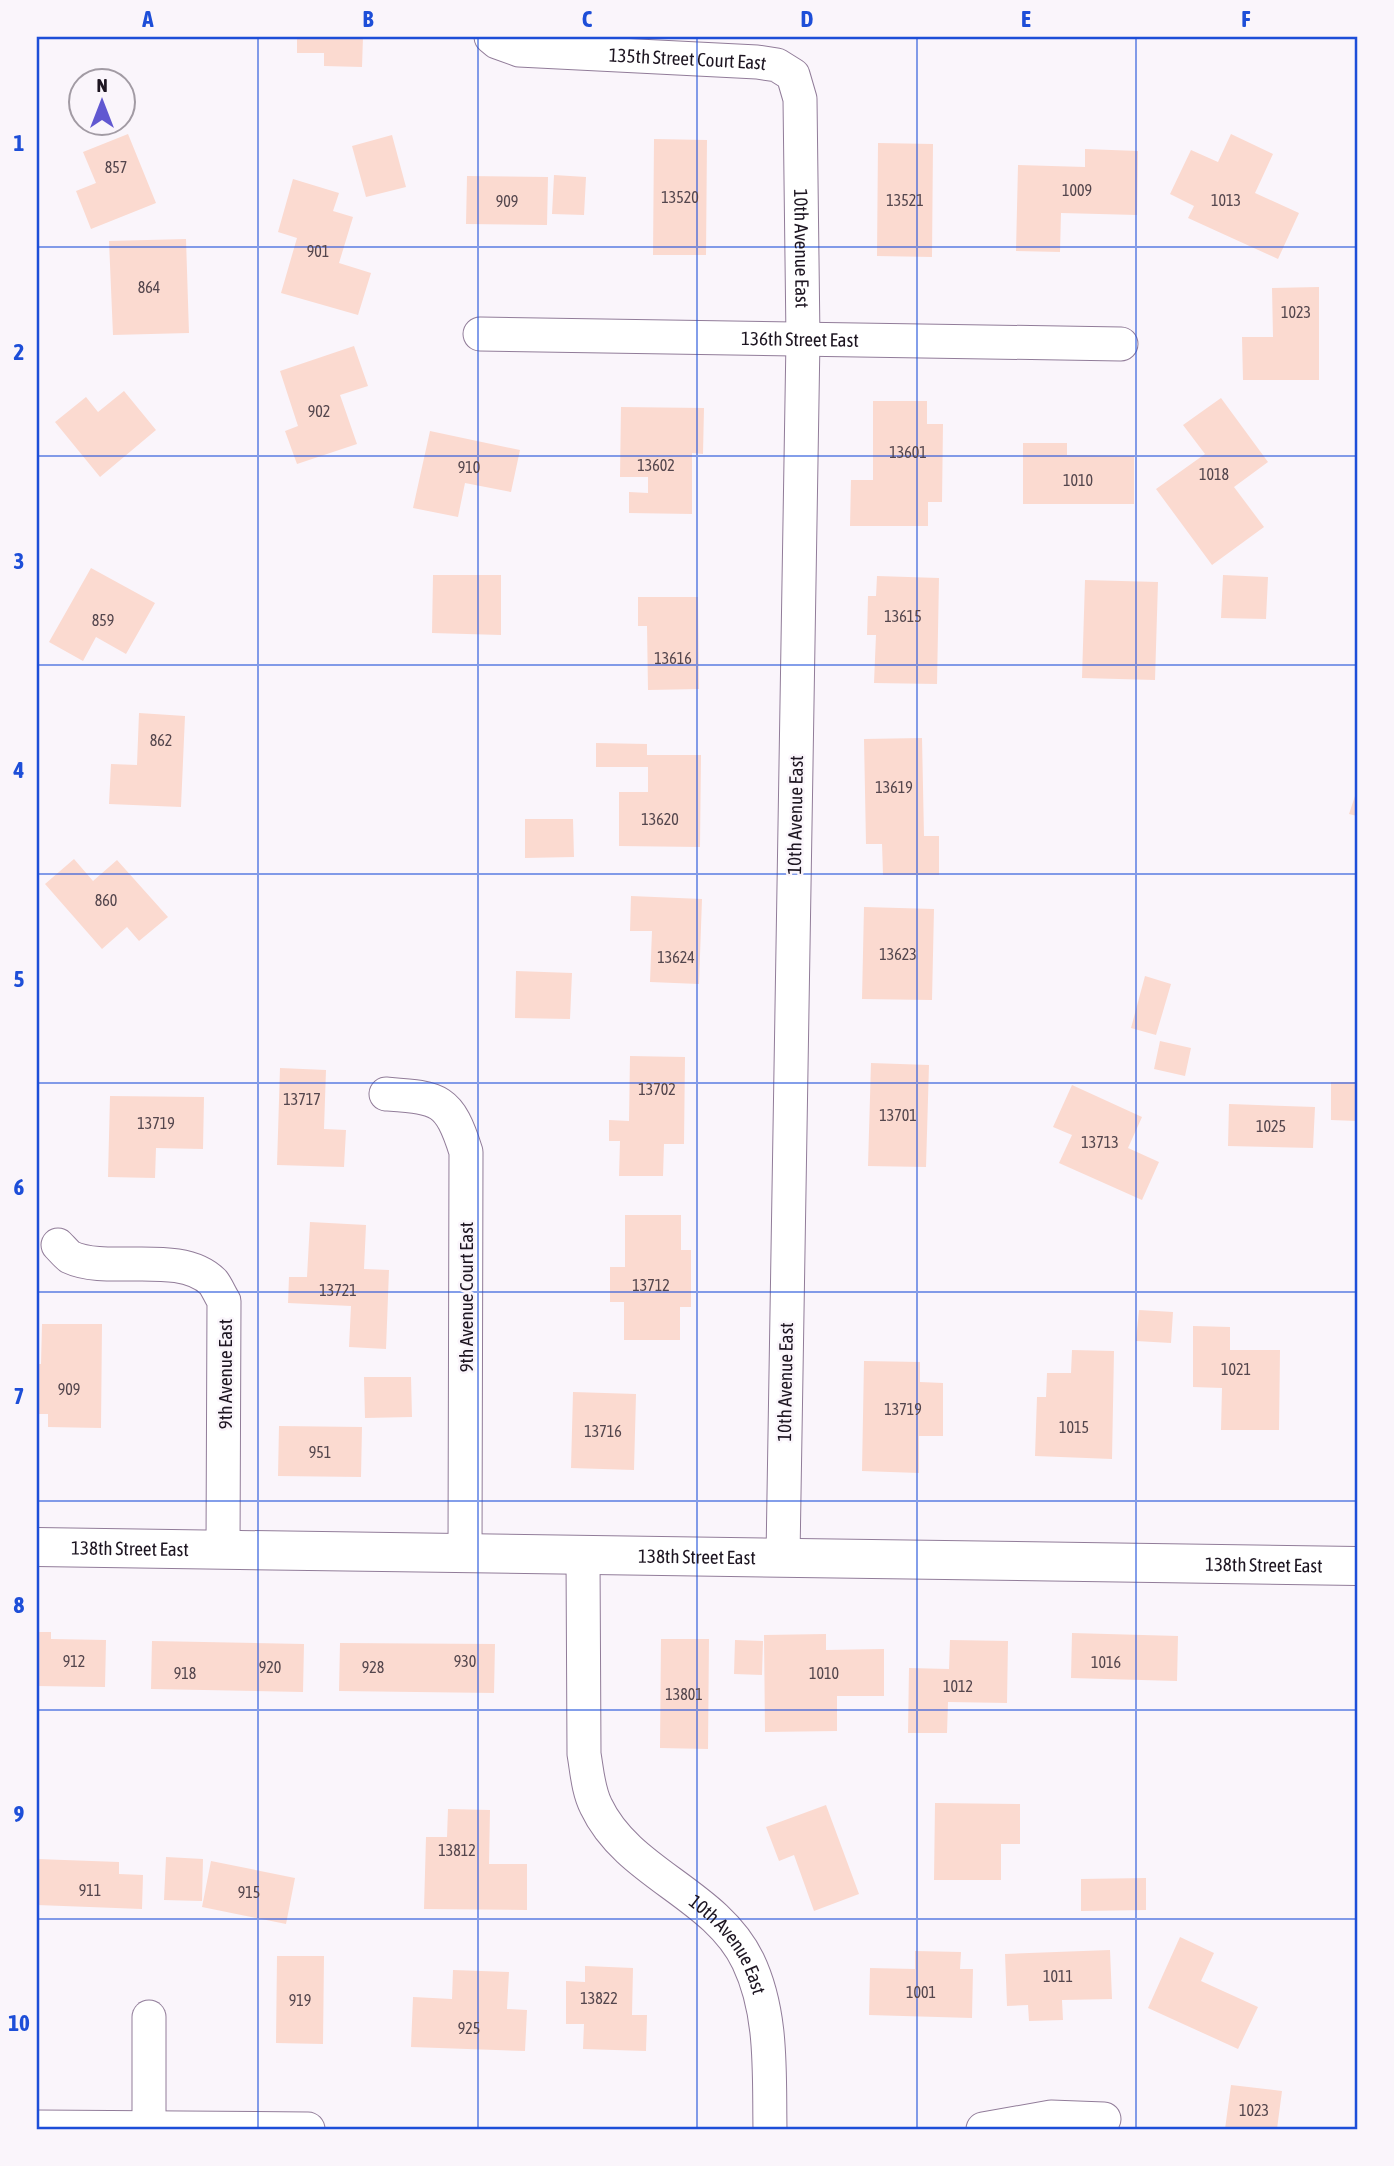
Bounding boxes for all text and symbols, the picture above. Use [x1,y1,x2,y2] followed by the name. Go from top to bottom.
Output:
[141,6,154,32] text: A
[363,6,374,32] text: B
[582,6,593,32] text: C
[801,6,814,32] text: D
[1021,6,1031,32] text: E
[1241,6,1251,32] text: F
[608,44,768,74] street label: 135th Street Court East
[66,66,136,136] north arrow
[96,74,108,96] text: N
[14,130,25,156] text: 1
[105,158,127,176] house number: 857
[1062,181,1092,199] house number: 1009
[661,188,699,206] house number: 13520
[790,188,814,308] street label: 10th Avenue East
[886,191,924,209] house number: 13521
[1211,191,1241,209] house number: 1013
[496,192,518,210] house number: 909
[307,242,329,260] house number: 901
[138,278,160,296] house number: 864
[1281,303,1311,321] house number: 1023
[741,327,859,351] street label: 136th Street East
[14,339,24,365] text: 2
[308,402,330,420] house number: 902
[889,443,927,461] house number: 13601
[637,456,675,474] house number: 13602
[458,458,480,476] house number: 910
[1199,465,1229,483] house number: 1018
[1063,471,1093,489] house number: 1010
[14,548,24,574] text: 3
[884,607,922,625] house number: 13615
[92,611,114,629] house number: 859
[654,649,692,667] house number: 13616
[150,731,172,749] house number: 862
[783,755,807,875] street label: 10th Avenue East
[13,757,25,783] text: 4
[875,778,913,796] house number: 13619
[641,810,679,828] house number: 13620
[95,891,117,909] house number: 860
[879,945,917,963] house number: 13623
[657,948,695,966] house number: 13624
[14,966,25,992] text: 5
[638,1080,676,1098] house number: 13702
[283,1090,321,1108] house number: 13717
[879,1106,917,1124] house number: 13701
[137,1114,175,1132] house number: 13719
[1256,1117,1286,1135] house number: 1025
[1081,1133,1119,1151] house number: 13713
[14,1174,25,1200] text: 6
[455,1222,477,1372] street label: 9th Avenue Court East
[632,1276,670,1294] house number: 13712
[319,1281,357,1299] house number: 13721
[214,1319,236,1429] street label: 9th Avenue East
[773,1322,797,1442] street label: 10th Avenue East
[1221,1360,1251,1378] house number: 1021
[58,1380,80,1398] house number: 909
[14,1383,24,1409] text: 7
[884,1400,922,1418] house number: 13719
[1059,1418,1089,1436] house number: 1015
[584,1422,622,1440] house number: 13716
[309,1443,331,1461] house number: 951
[71,1536,189,1560] street label: 138th Street East
[638,1545,756,1568] street label: 138th Street East
[1205,1553,1323,1577] street label: 138th Street East
[14,1592,25,1618] text: 8
[63,1652,85,1670] house number: 912
[454,1652,476,1670] house number: 930
[1091,1653,1121,1671] house number: 1016
[259,1658,281,1676] house number: 920
[362,1658,384,1676] house number: 928
[174,1664,196,1682] house number: 918
[809,1664,839,1682] house number: 1010
[943,1677,973,1695] house number: 1012
[665,1685,703,1703] house number: 13801
[14,1801,25,1827] text: 9
[438,1841,476,1859] house number: 13812
[79,1881,101,1899] house number: 911
[238,1883,260,1901] house number: 915
[685,1890,771,1997] street label: 10th Avenue East
[1043,1967,1073,1985] house number: 1011
[906,1983,936,2001] house number: 1001
[580,1989,618,2007] house number: 13822
[289,1991,311,2009] house number: 919
[8,2010,30,2036] text: 10
[458,2019,480,2037] house number: 925
[1239,2101,1269,2119] house number: 1023

